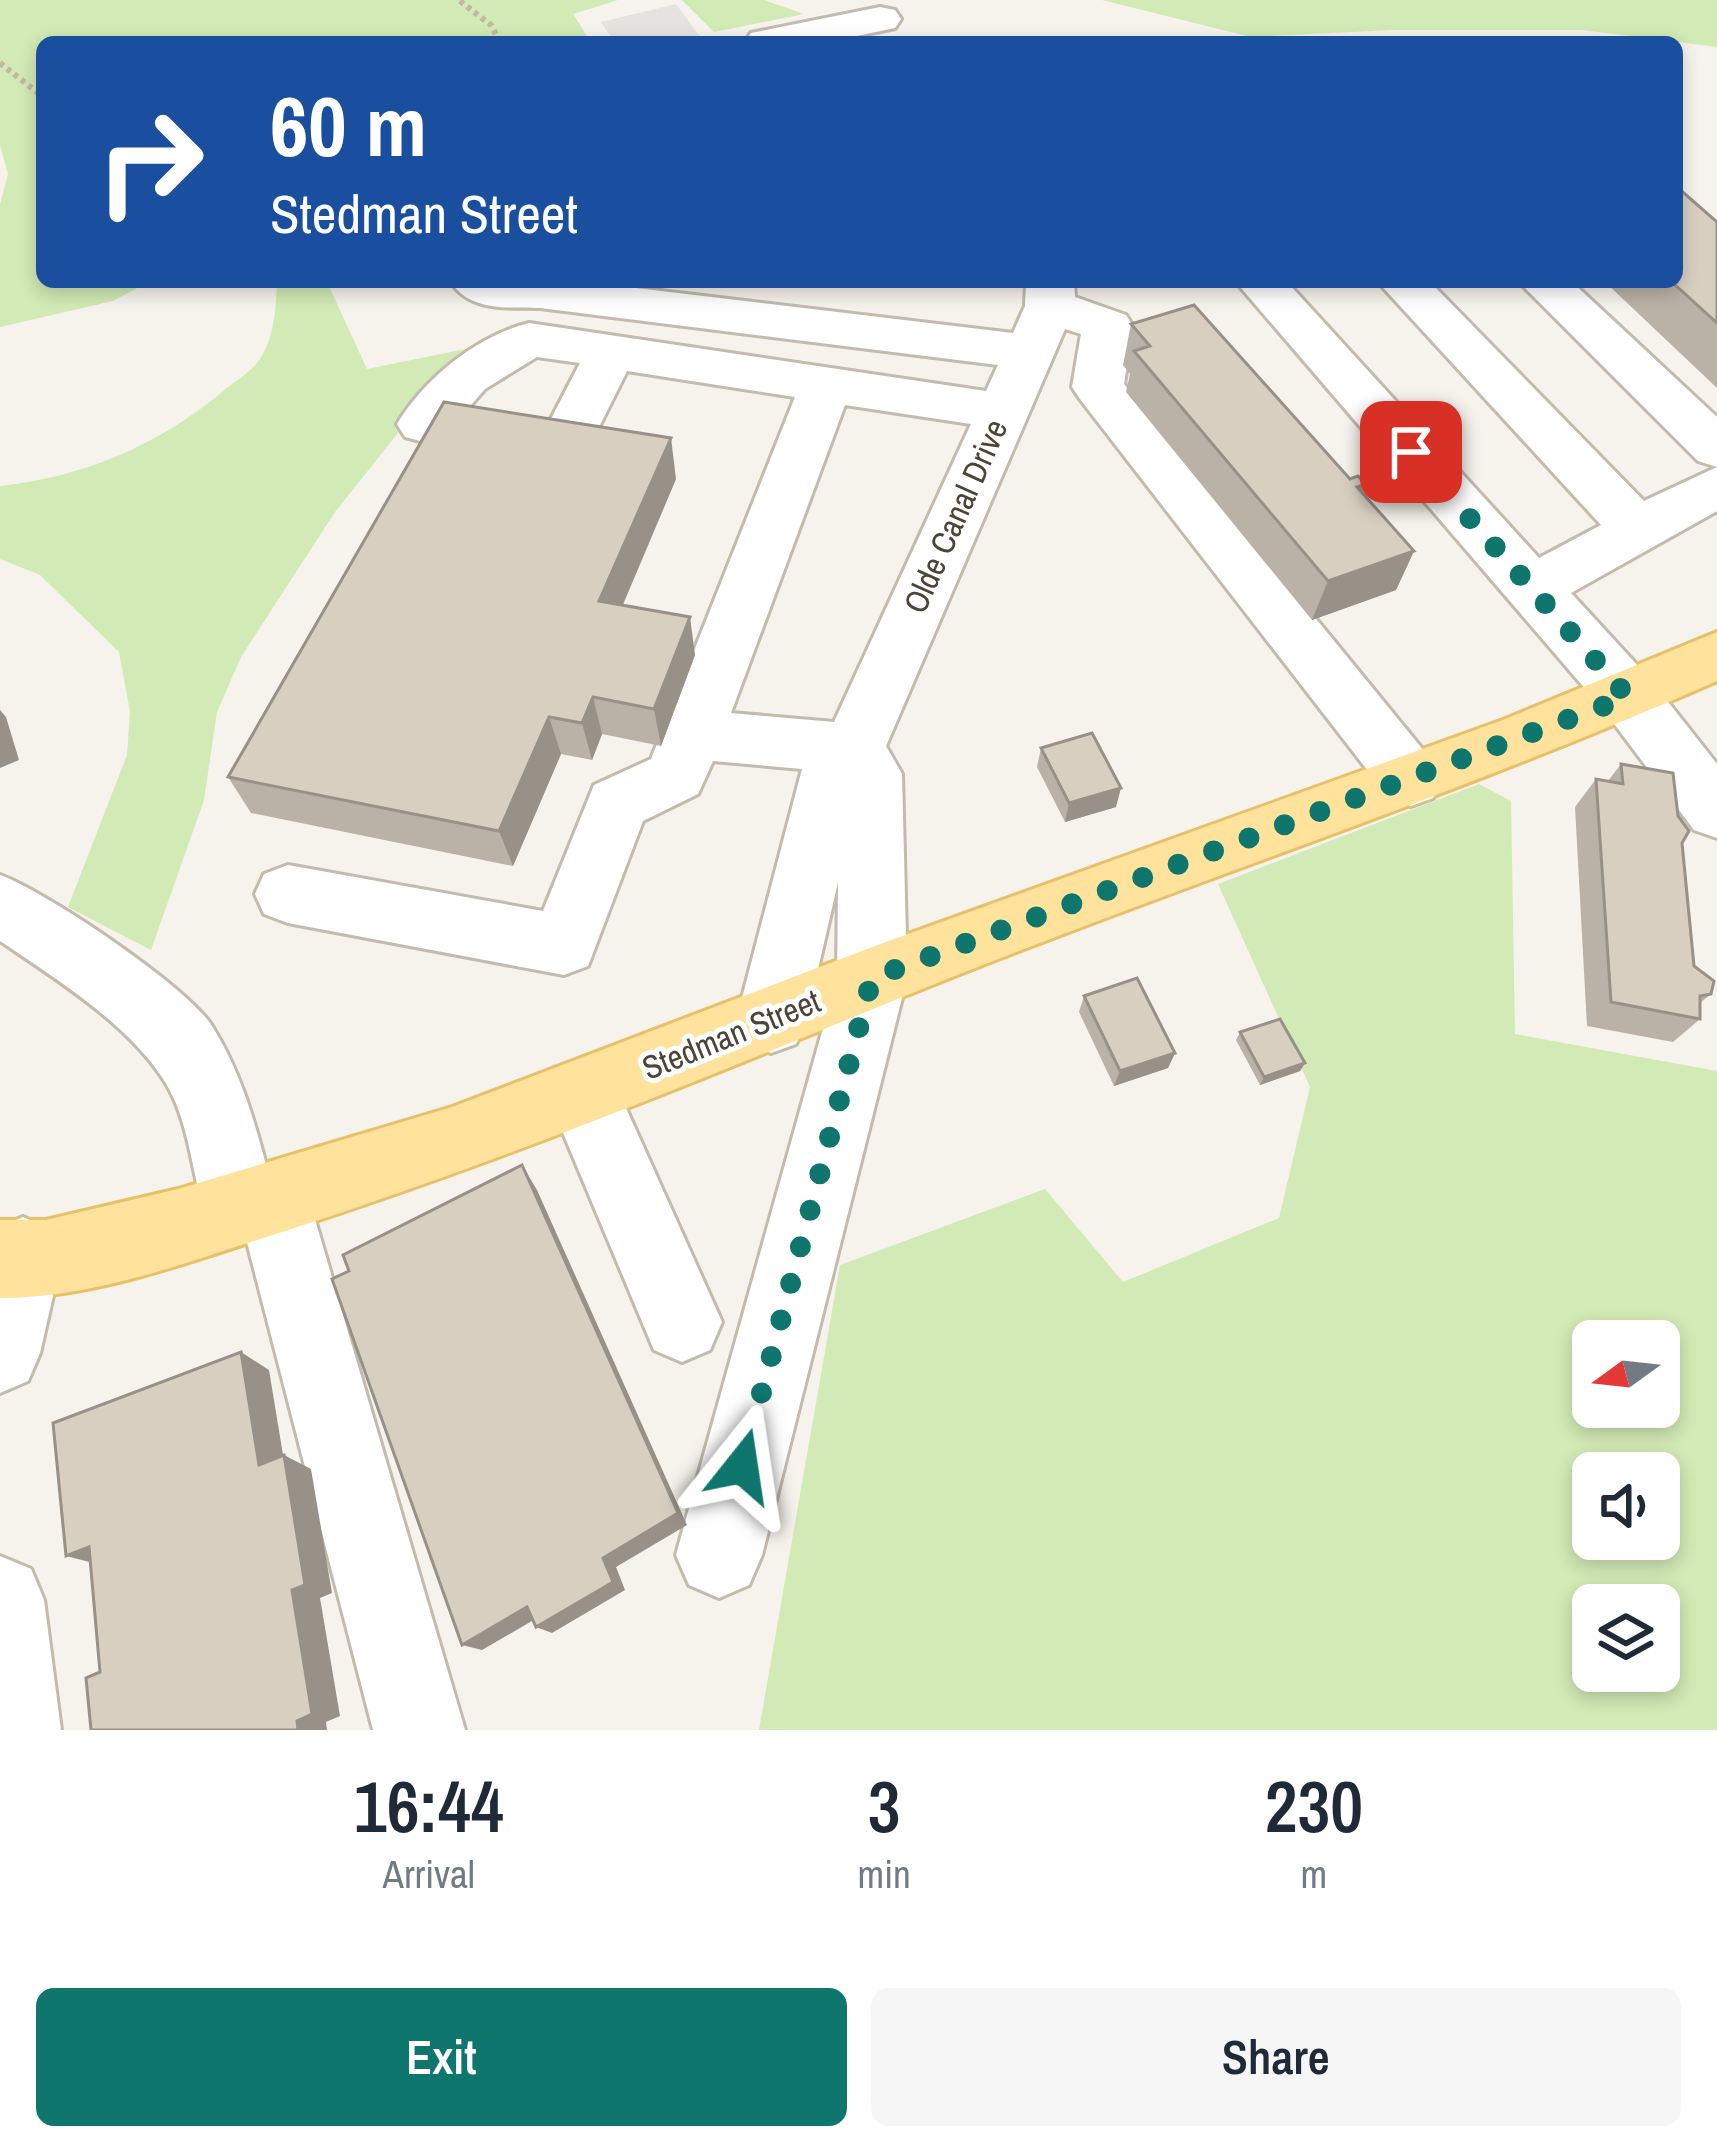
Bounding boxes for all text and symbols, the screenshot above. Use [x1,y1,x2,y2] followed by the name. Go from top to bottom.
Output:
[270,69,427,182] text: 60 m
[72,84,228,240] icon: right
[270,177,578,250] text: Stedman Street
[1360,401,1462,503] pin
[893,412,1017,620] street label: Olde Canal Drive
[1378,419,1444,485] icon: arrive
[636,978,826,1090] street label: Stedman Street
[1572,1320,1680,1428] north arrow
[1572,1320,1680,1692] map controls
[679,1403,805,1529] position arrow
[1572,1452,1680,1560] button: sound
[1572,1584,1680,1692] button: layers
[354,1757,504,1854] text: 16:44
[868,1757,901,1854] text: 3
[1265,1757,1363,1854] text: 230
[383,1848,475,1900] text: Arrival
[858,1848,911,1900] text: min
[1301,1848,1327,1900] text: m
[36,1988,847,2126] button: Exit
[871,1988,1681,2126] button: Share

